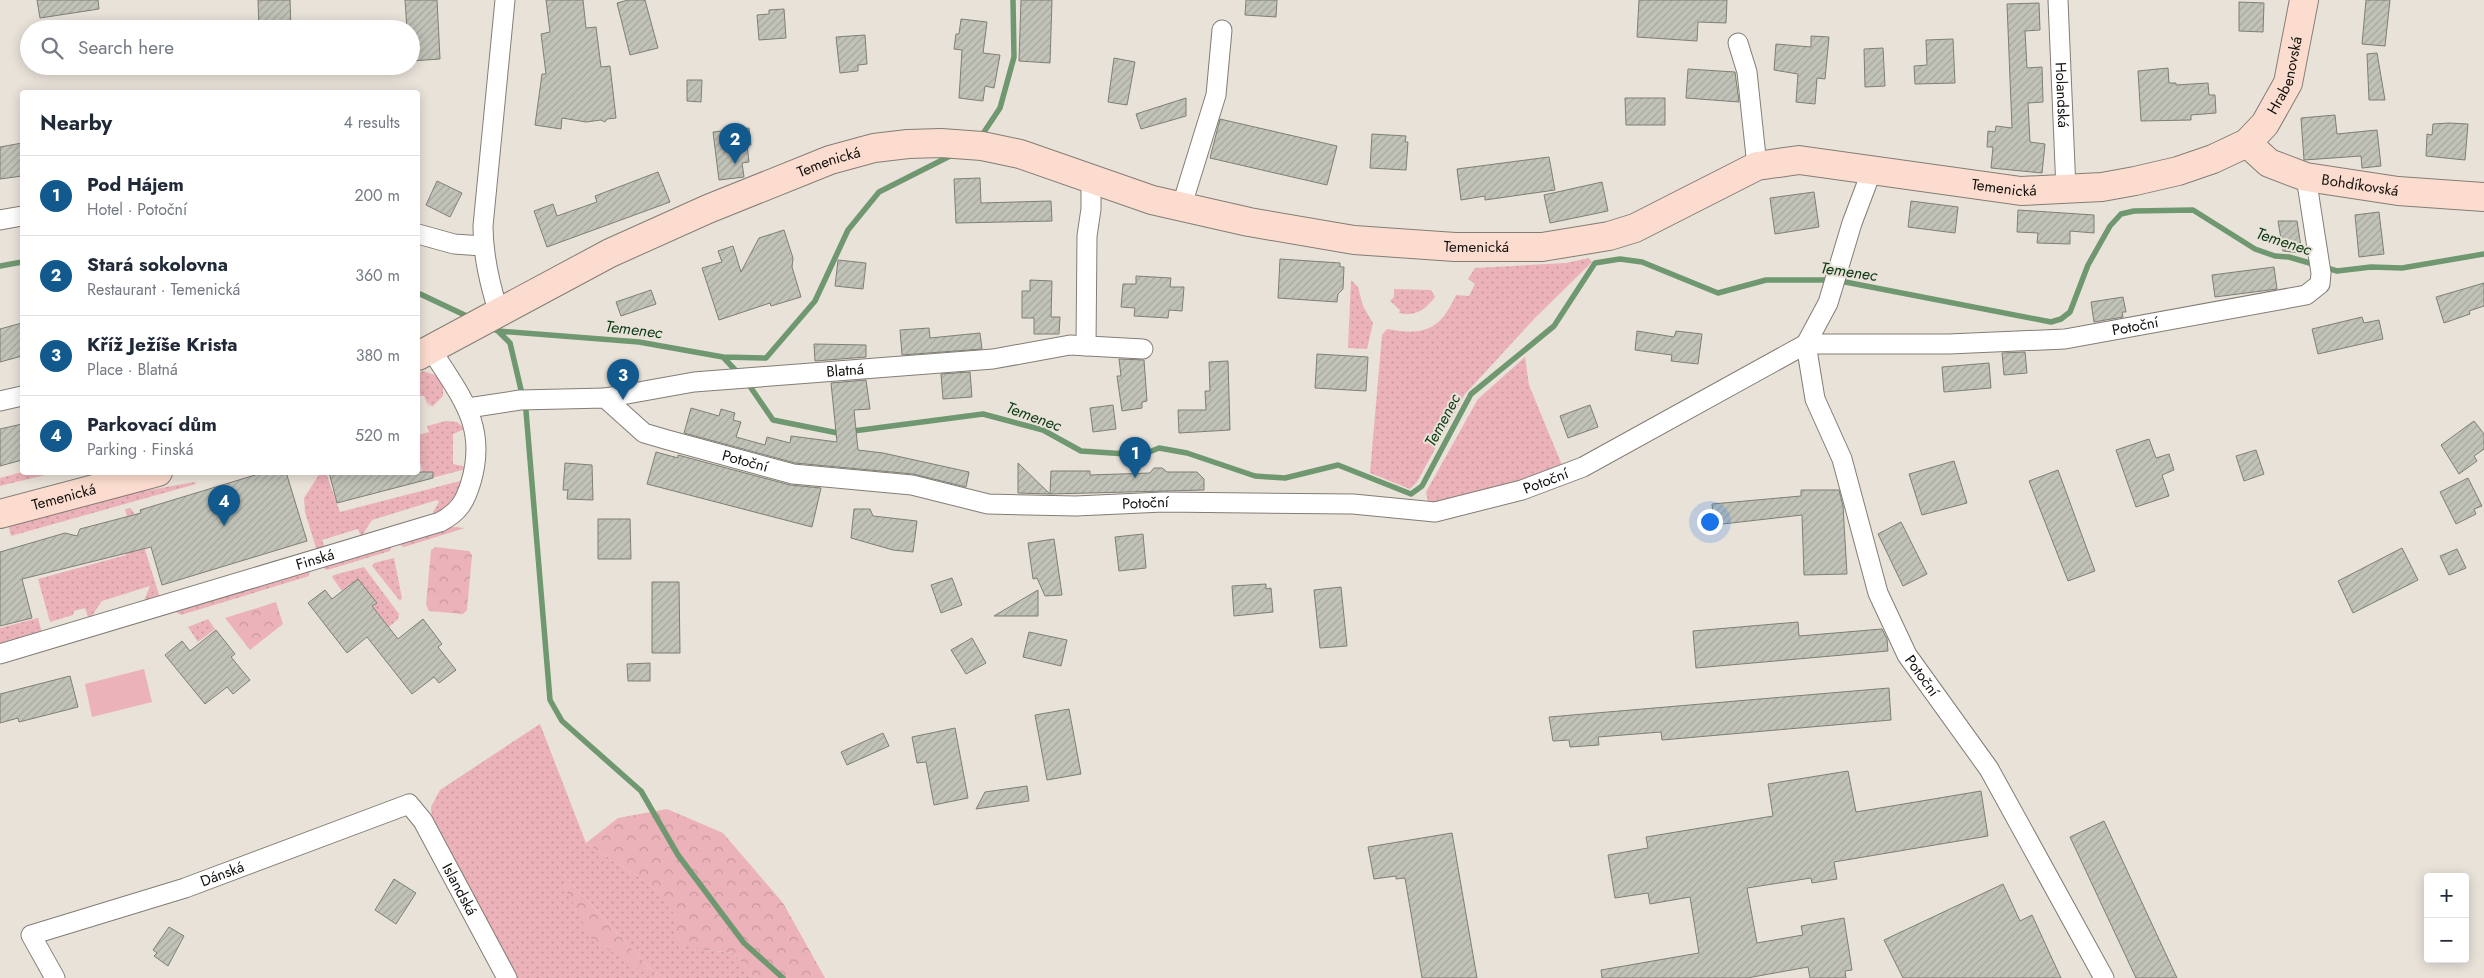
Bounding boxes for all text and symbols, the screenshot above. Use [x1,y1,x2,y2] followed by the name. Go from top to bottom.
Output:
[20,20,420,75] search box
[38,34,66,62] icon: search
[78,34,174,61] text: Search here
[2261,35,2308,119] street label: Hrabenovská
[2050,61,2074,128] street label: Holandská
[40,108,112,138] text: Nearby
[344,111,400,134] text: 4 results
[719,123,751,164] pin: 2
[794,141,863,183] street label: Temenická
[2320,169,2400,202] street label: Bohdíkovská
[87,171,184,198] text: Pod Hájem
[1970,173,2037,202] street label: Temenická
[52,184,60,207] text: 1
[354,184,400,207] text: 200 m
[87,198,187,221] text: Hotel · Potoční
[2253,222,2315,261] water label: Temenec
[1443,235,1509,258] street label: Temenická
[87,251,228,278] text: Stará sokolovna
[1819,256,1879,287] water label: Temenec
[51,264,61,287] text: 2
[355,264,400,287] text: 360 m
[87,278,240,301] text: Restaurant · Temenická
[2110,311,2161,341] street label: Potoční
[604,315,664,344] water label: Temenec
[87,331,238,358] text: Kříž Ježíše Krista
[51,344,61,367] text: 3
[356,344,400,367] text: 380 m
[87,358,178,381] text: Place · Blatná
[825,358,865,383] street label: Blatná
[607,359,639,400] pin: 3
[1419,389,1466,451] water label: Temenec
[1003,396,1065,437] water label: Temenec
[87,411,217,438] text: Parkovací dům
[50,424,62,447] text: 4
[355,424,400,447] text: 520 m
[1119,437,1151,478] pin: 1
[87,438,193,461] text: Parking · Finská
[720,444,772,478] street label: Potoční
[1520,462,1572,500] street label: Potoční
[29,478,98,516] street label: Temenická
[208,485,240,526] pin: 4
[1122,491,1170,515] street label: Potoční
[1697,509,1723,535] your location
[293,543,337,576] street label: Finská
[1899,650,1945,702] street label: Potoční
[197,856,247,892] street label: Dánská
[436,859,483,920] street label: Islandská
[2424,873,2469,963] map controls
[2424,873,2469,918] button: +
[2424,918,2469,963] button: −

